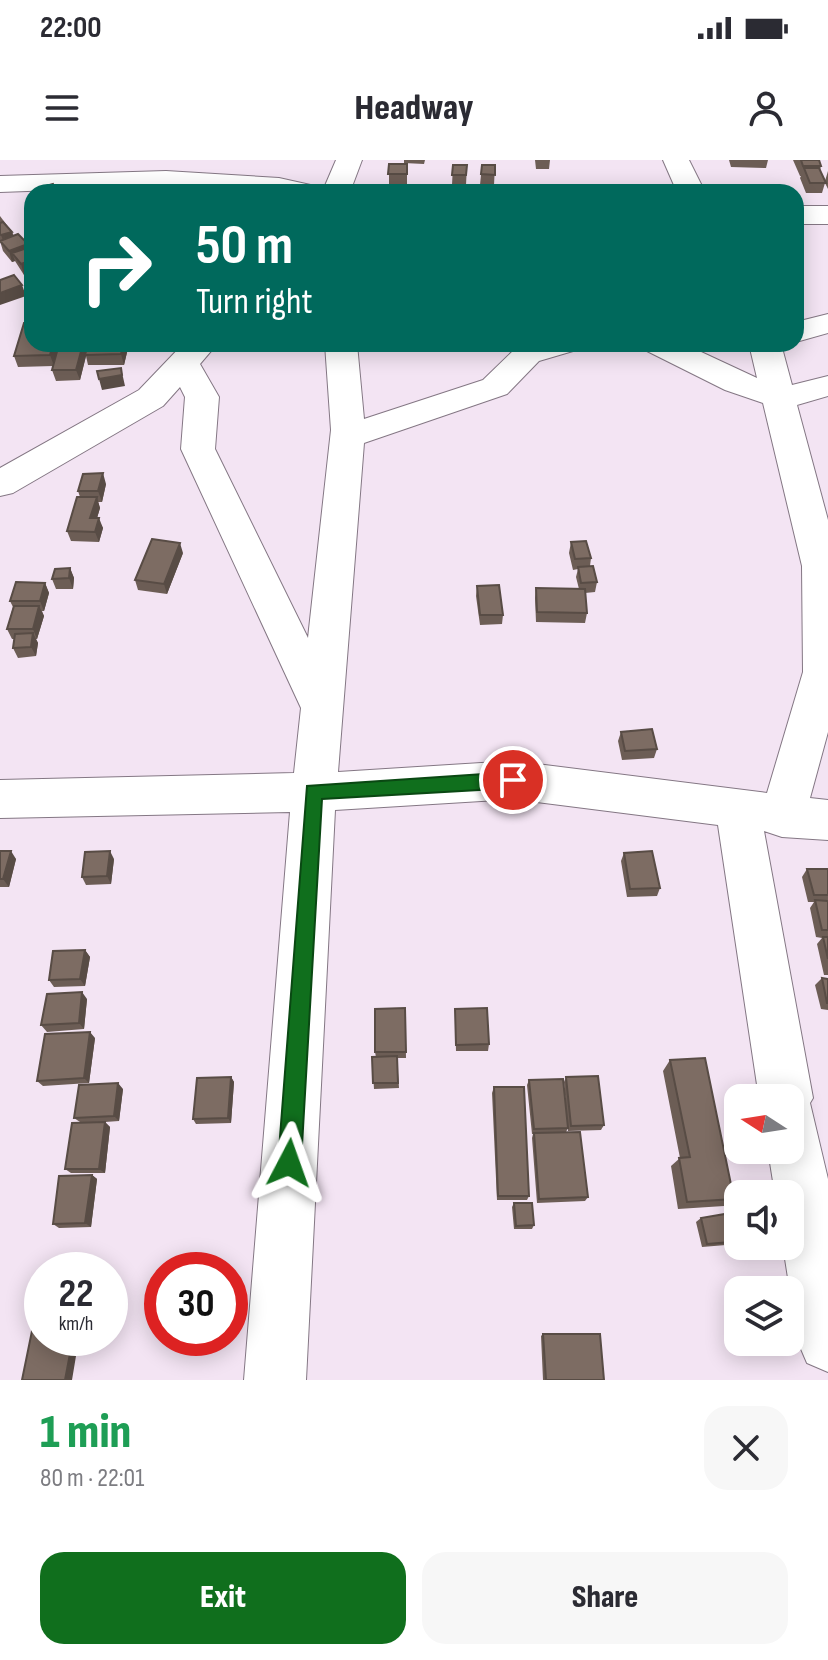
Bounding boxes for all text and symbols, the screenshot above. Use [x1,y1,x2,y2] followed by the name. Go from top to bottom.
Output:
[40,10,102,46] text: 22:00
[40,86,84,130] icon: menu
[744,86,788,130] icon: person
[355,87,473,130] text: Headway
[196,213,293,280] text: 50 m
[64,216,168,320] icon: right
[196,281,313,324] text: Turn right
[479,746,547,814] pin
[491,758,535,802] icon: arrive
[724,1084,804,1164] north arrow
[724,1084,804,1356] map controls
[247,1121,331,1205] position arrow
[724,1180,804,1260] button: sound
[144,1252,248,1356] speed limit sign: 30
[58,1270,94,1318] text: 22
[724,1276,804,1356] button: layers
[59,1312,93,1336] text: km/h
[40,1404,131,1461] text: 1 min
[704,1406,788,1490] button: close
[40,1463,144,1494] text: 80 m · 22:01
[40,1552,406,1644] button: Exit
[422,1552,788,1644] button: Share

